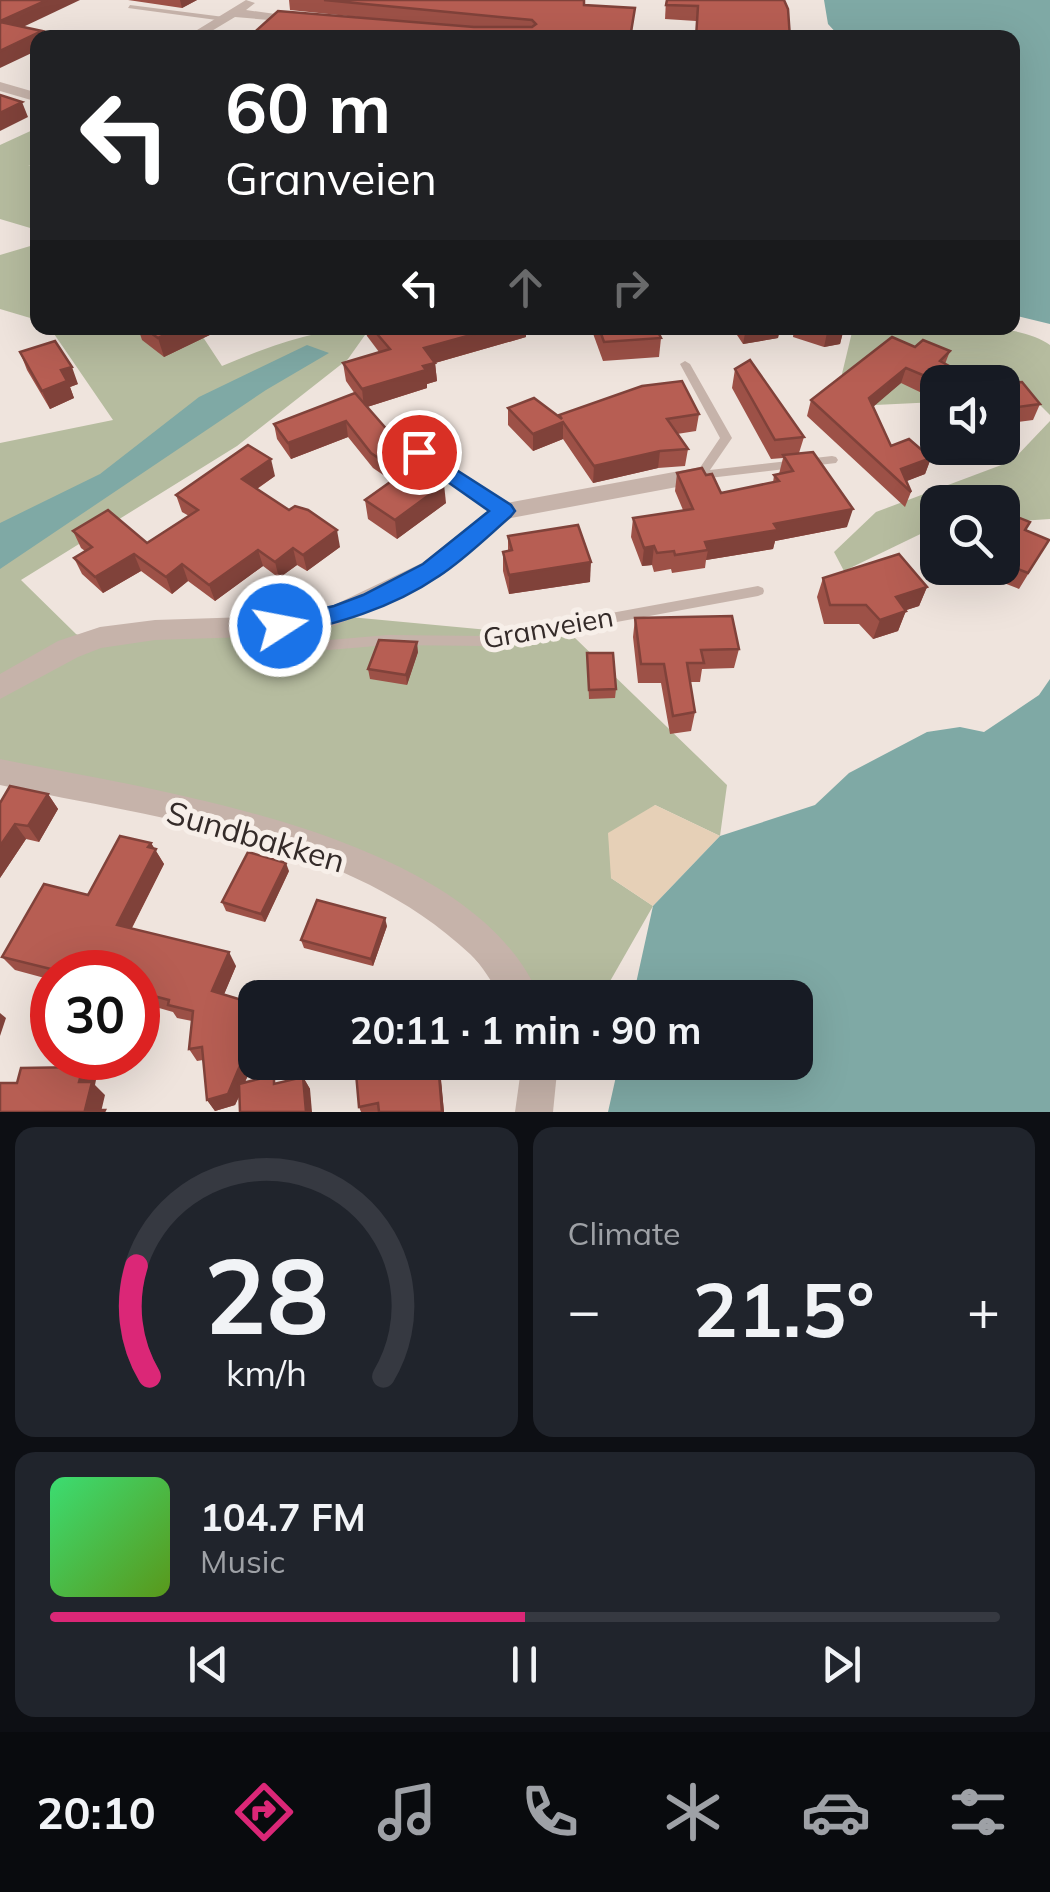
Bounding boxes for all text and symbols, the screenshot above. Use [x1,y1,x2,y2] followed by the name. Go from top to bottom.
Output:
[225,63,391,151] text: 60 m
[60,70,190,200] icon: left
[225,150,437,206] text: Granveien
[393,260,448,315] icon: left
[498,260,553,315] icon: ahead
[603,260,658,315] icon: right
[920,365,1020,585] map controls
[920,365,1020,465] button: sound
[377,410,462,495] pin
[392,425,447,480] icon: arrive
[920,485,1020,585] button: search
[228,574,332,678] position arrow
[480,598,616,656] street label: Granveien
[162,791,350,881] street label: Sundbakken
[30,950,160,1080] speed limit sign: 30
[350,1006,701,1054] text: 20:11 · 1 min · 90 m
[568,1213,680,1253] text: Climate
[204,1229,329,1360] text: 28
[693,1262,875,1356] text: 21.5°
[568,1275,601,1344] text: −
[967,1275,1000,1344] text: +
[226,1350,307,1395] text: km/h
[200,1493,366,1541] text: 104.7 FM
[200,1541,285,1581] text: Music
[181,1637,236,1692] icon: previous
[497,1637,552,1692] icon: pause
[814,1637,869,1692] icon: next
[229,1777,299,1847] icon: directions
[372,1777,442,1847] icon: music
[515,1777,585,1847] icon: phone
[658,1777,728,1847] icon: climate
[801,1777,871,1847] icon: car
[943,1777,1013,1847] icon: filters
[36,1784,156,1840] text: 20:10

